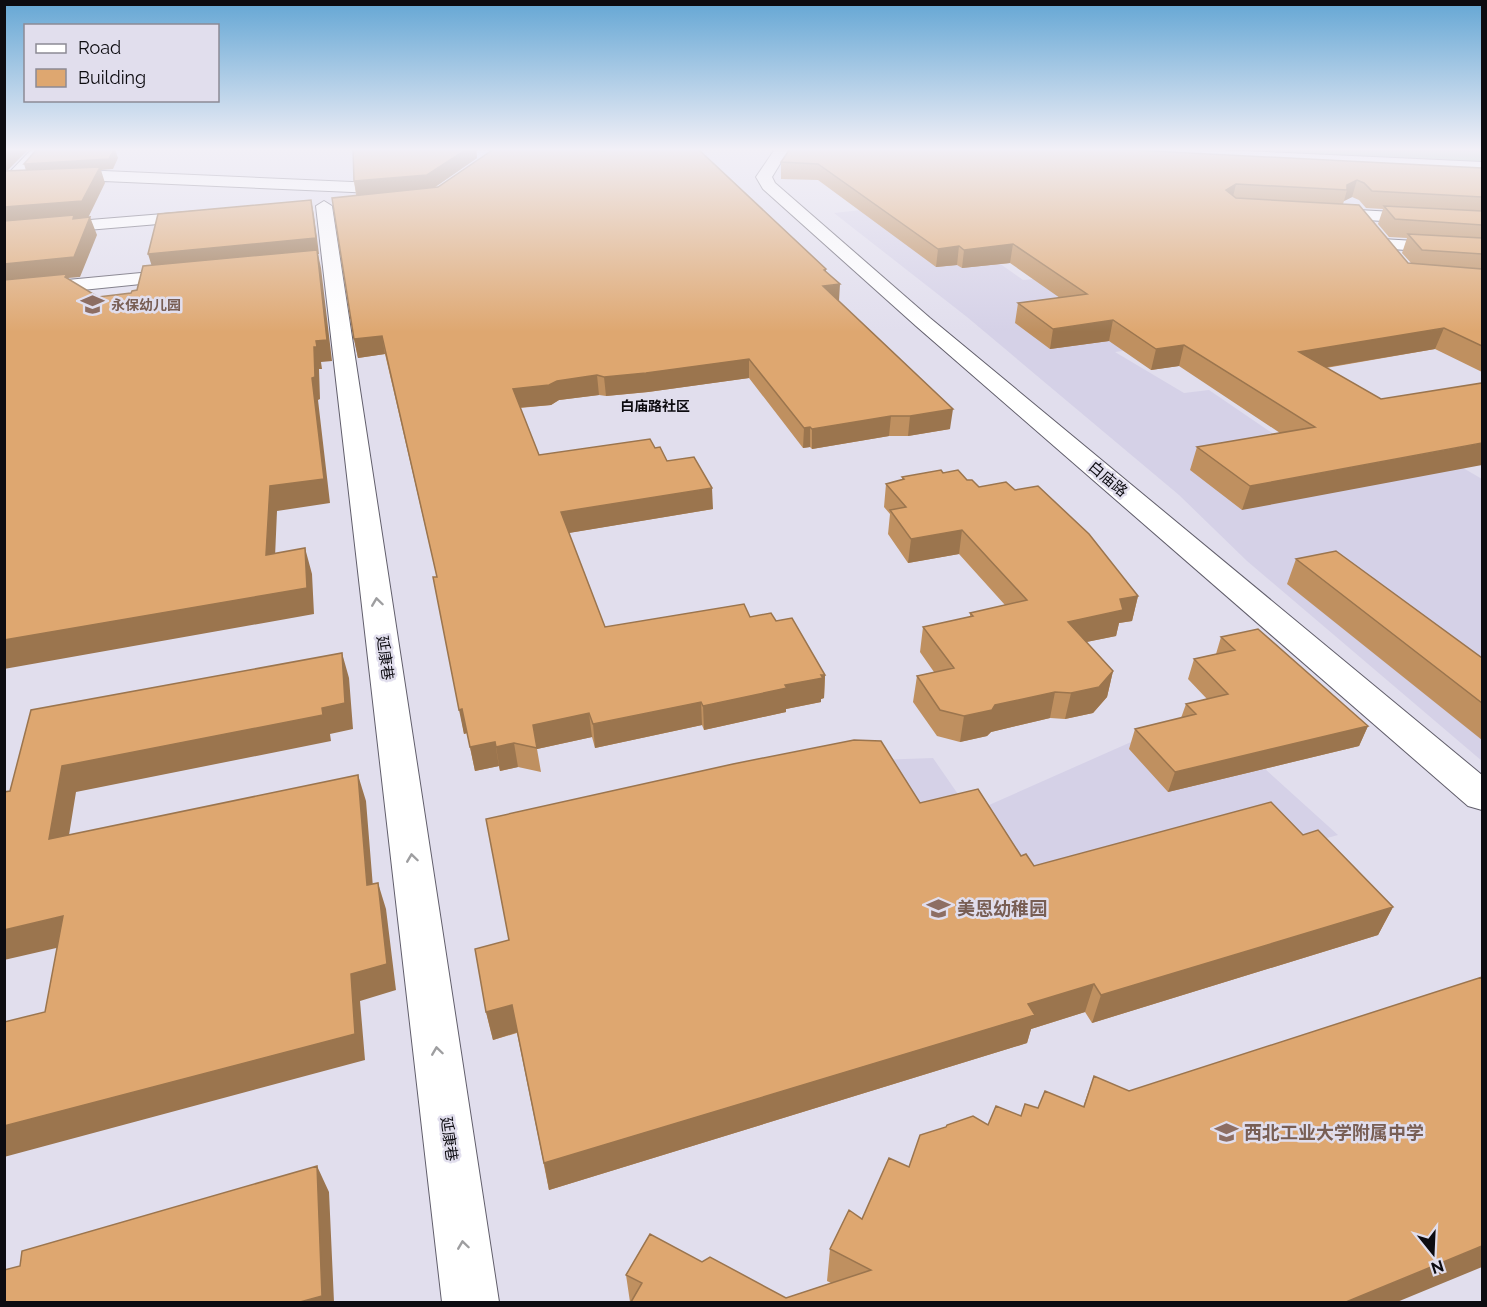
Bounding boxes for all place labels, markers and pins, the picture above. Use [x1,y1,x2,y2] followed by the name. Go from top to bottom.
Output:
[80,292,106,318] school or university icon: 永保幼儿园
[111,297,181,313] place label: 永保幼儿园
[926,895,952,921] school or university icon: 美恩幼稚园
[957,898,1047,919] place label: 美恩幼稚园
[1213,1119,1239,1145] school or university icon: 西北工业大学附属中学
[1244,1122,1424,1143] place label: 西北工业大学附属中学

